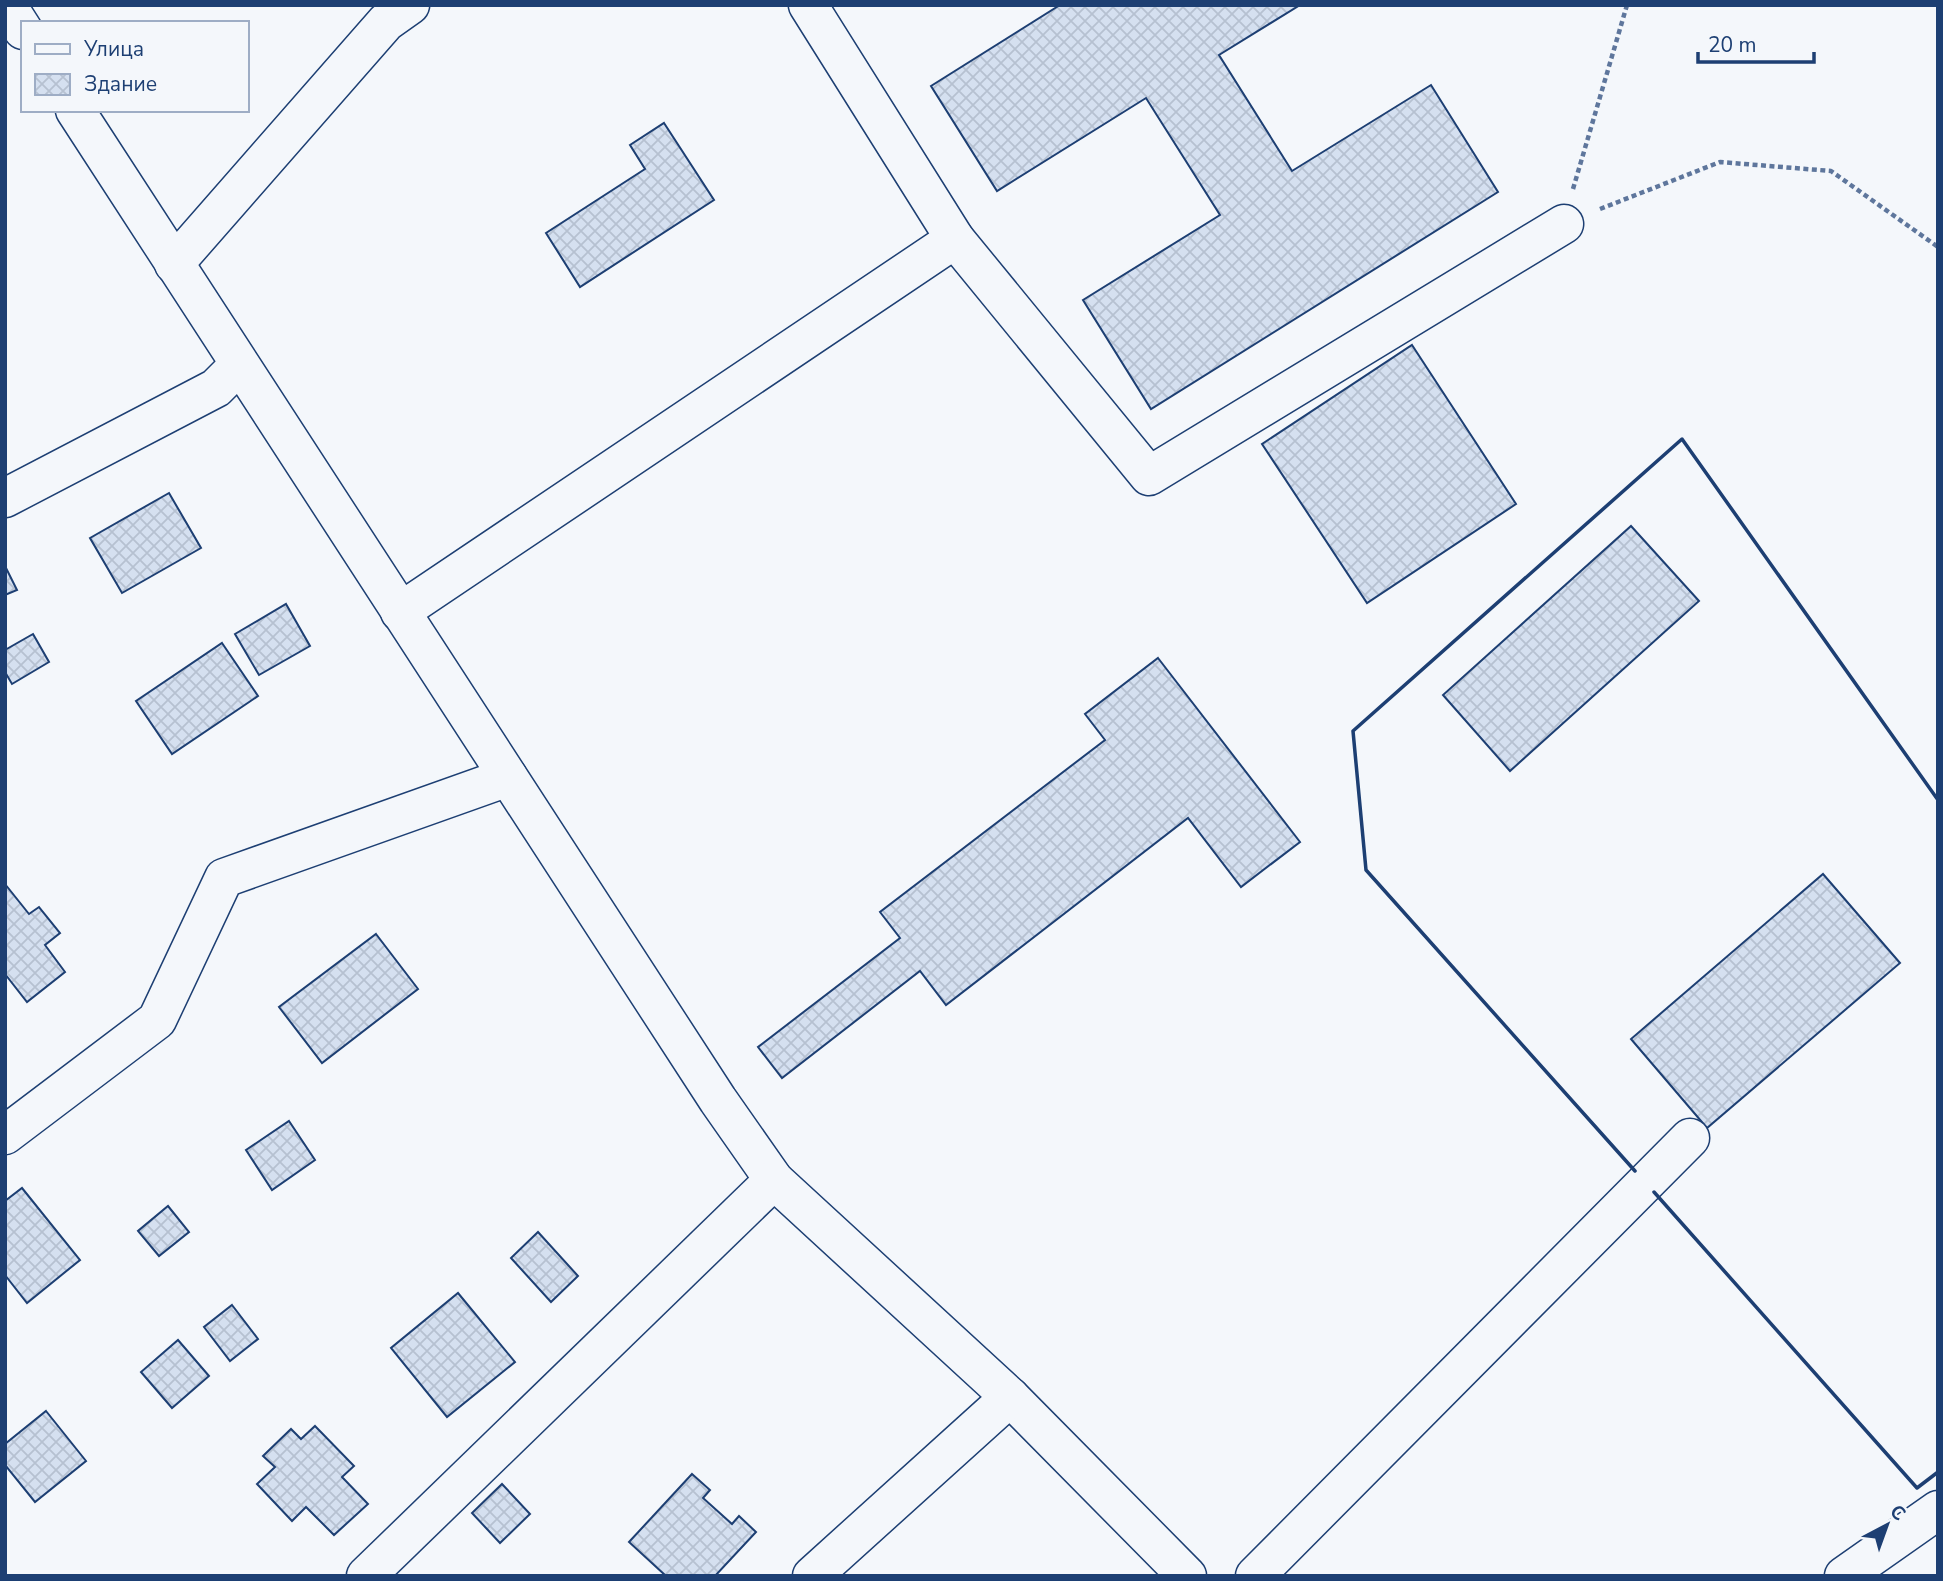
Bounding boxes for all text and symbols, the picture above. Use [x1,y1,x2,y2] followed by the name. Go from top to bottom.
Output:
[21,21,248,112] legend
[1698,21,1814,65] scale bar
[1708,31,1757,59] text: 20 m
[83,35,144,63] text: Улица
[84,70,157,98] text: Здание
[1852,1490,1922,1560] north arrow
[1884,1499,1911,1527] text: С

